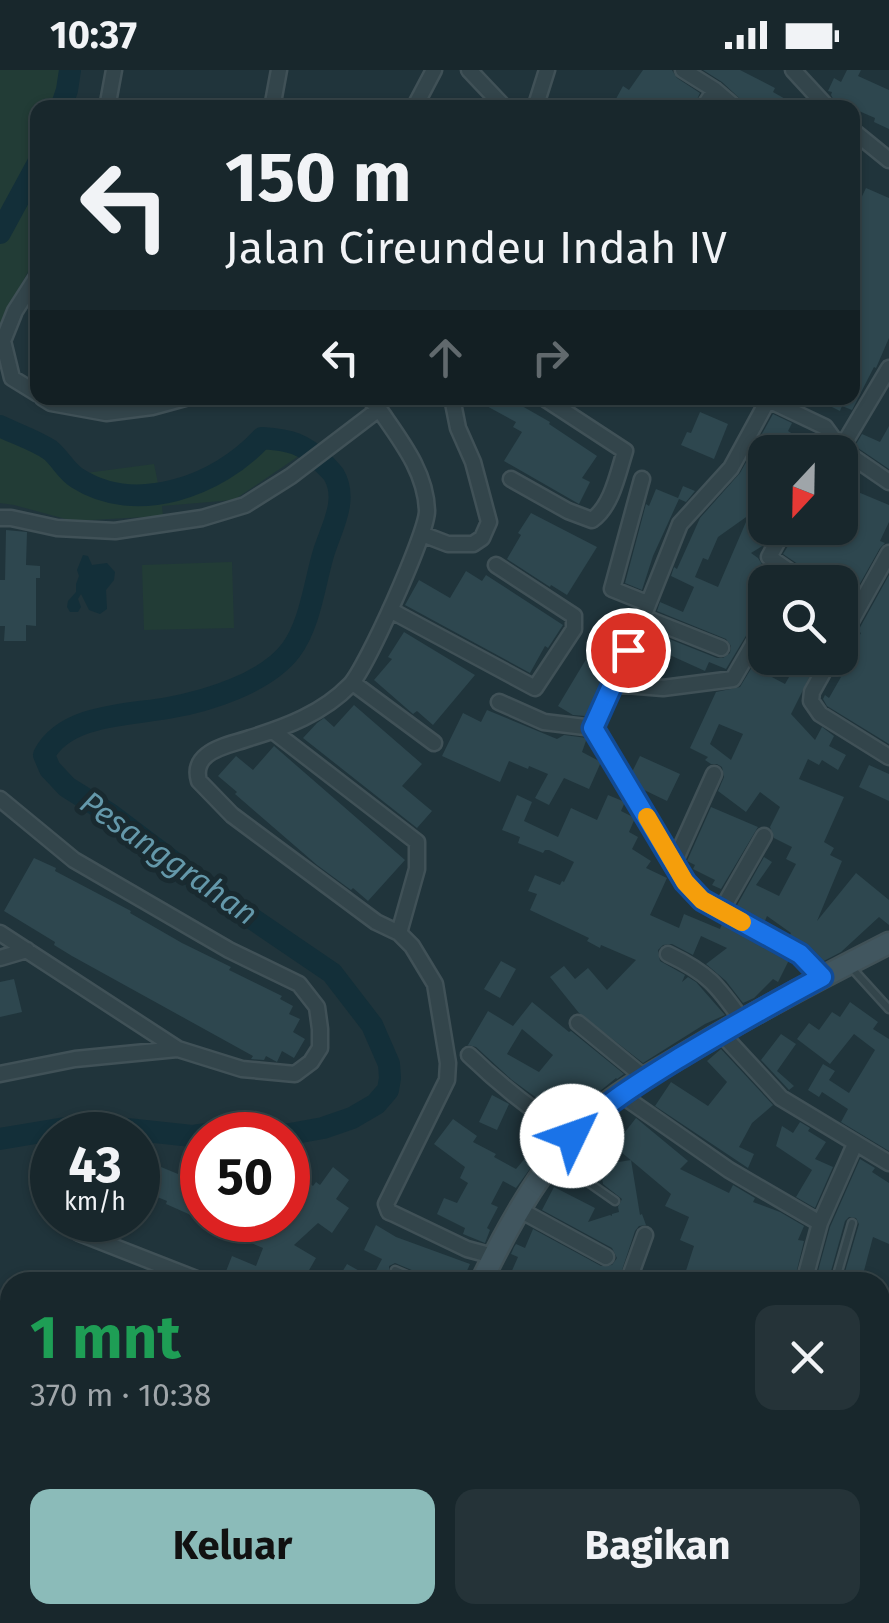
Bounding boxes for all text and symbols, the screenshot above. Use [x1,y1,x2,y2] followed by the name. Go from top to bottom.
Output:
[50,12,137,58] text: 10:37
[225,136,412,220] text: 150 m
[60,140,190,270] icon: left
[225,221,727,275] text: Jalan Cireundeu Indah IV
[313,330,368,385] icon: left
[418,330,473,385] icon: ahead
[523,330,578,385] icon: right
[748,435,858,545] north arrow
[748,435,858,675] map controls
[748,565,858,675] button: search
[586,608,671,693] pin
[601,623,656,678] icon: arrive
[73,783,265,933] water label: Pesanggrahan
[520,1084,624,1188] position arrow
[180,1112,310,1242] speed limit sign: 50
[68,1135,122,1195] text: 43
[64,1187,126,1217] text: km/h
[30,1302,181,1374] text: 1 mnt
[755,1305,860,1410] button: close
[30,1376,211,1414] text: 370 m · 10:38
[30,1489,435,1604] button: Keluar
[455,1489,860,1604] button: Bagikan

